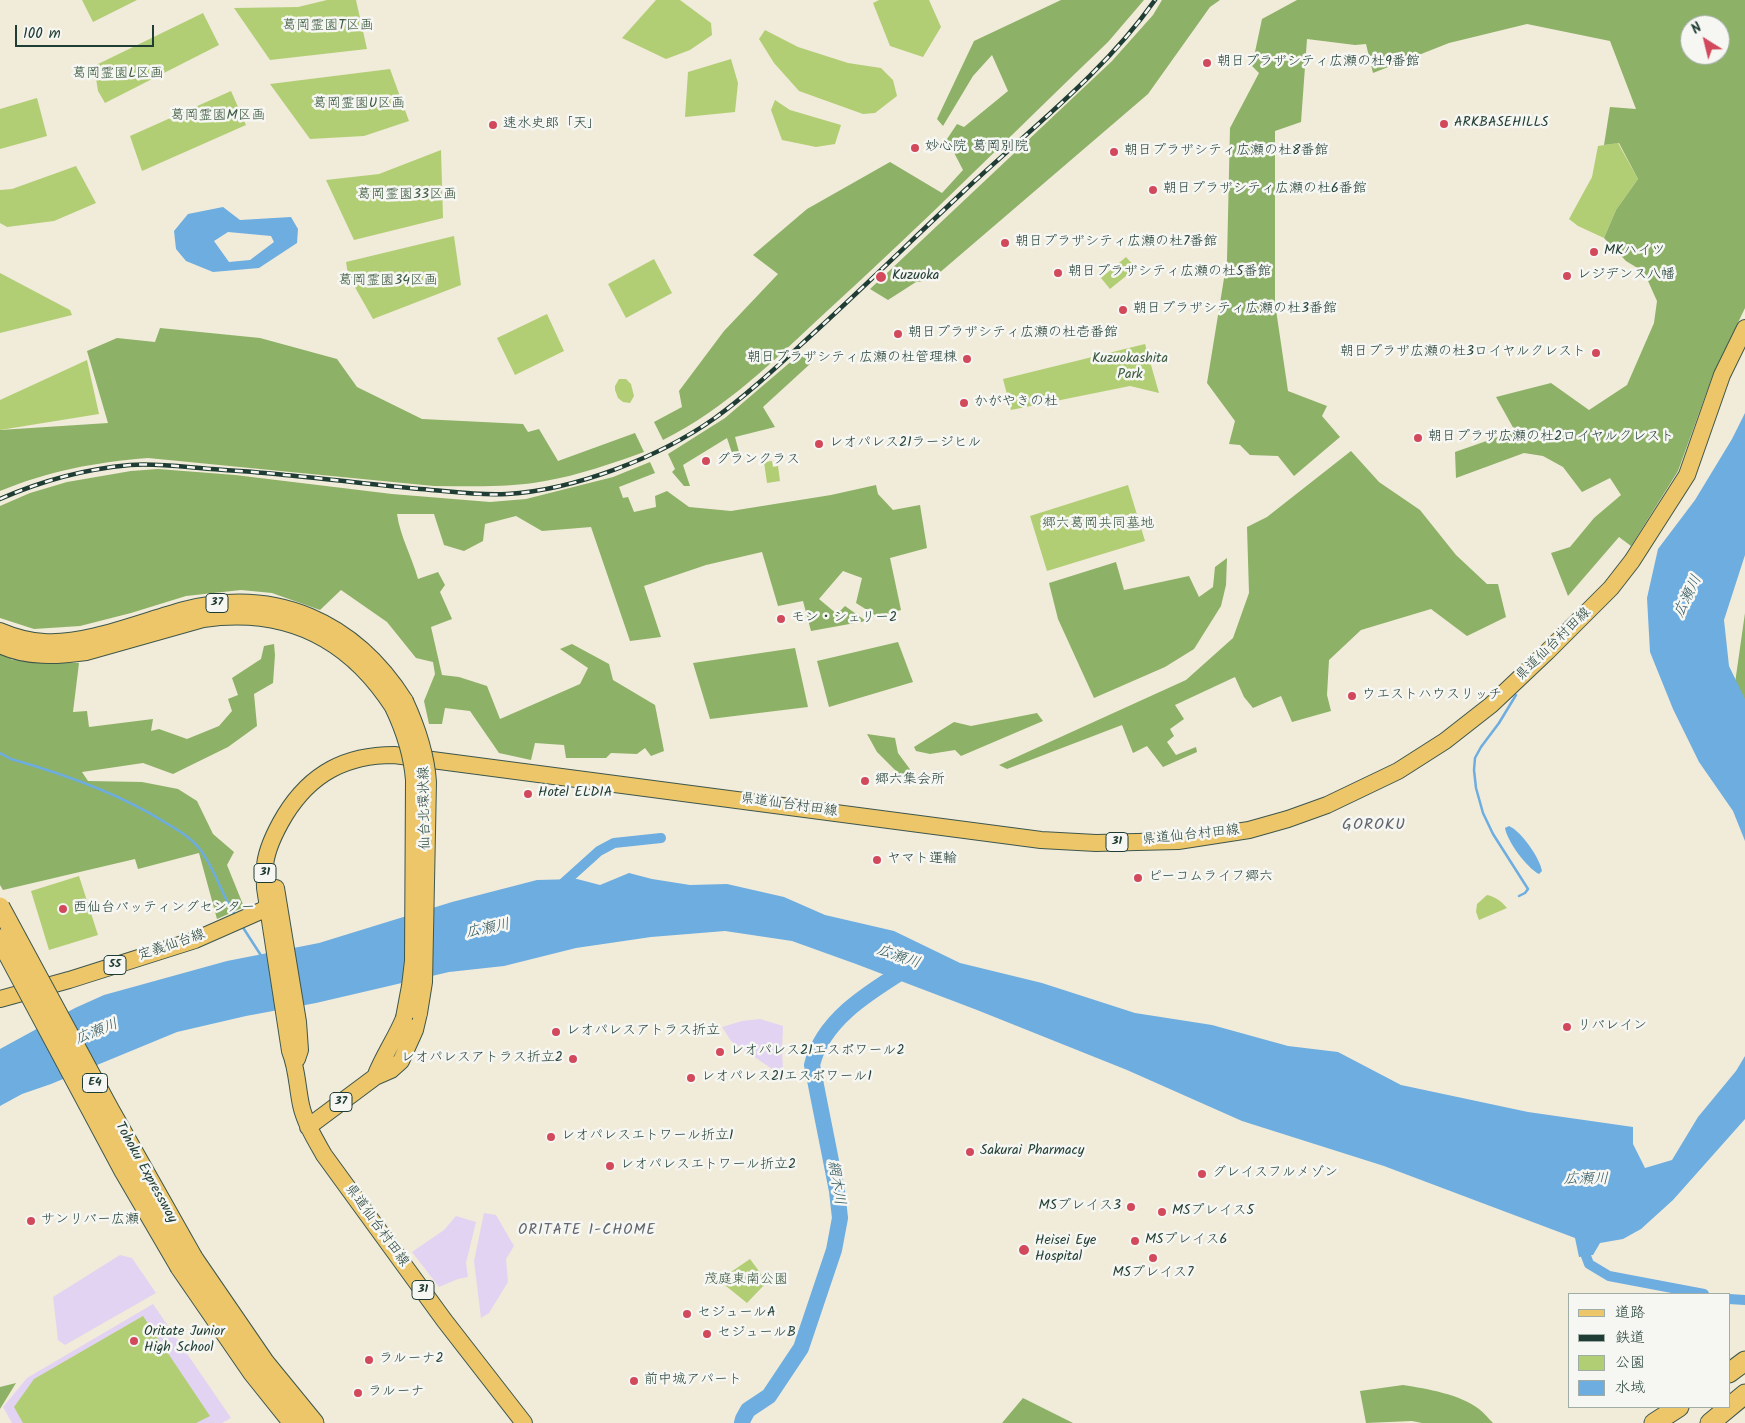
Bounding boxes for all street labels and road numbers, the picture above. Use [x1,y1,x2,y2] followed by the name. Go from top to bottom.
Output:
[206,594,228,612] road number: 37
[1513,605,1595,685] street label: 県道仙台村田線
[417,766,435,850] street label: 仙台北環状線
[739,791,839,821] street label: 県道仙台村田線
[1141,823,1241,849] street label: 県道仙台村田線
[1106,832,1128,852] road number: 31
[254,864,276,882] road number: 31
[136,927,208,965] street label: 定義仙台線
[104,956,126,974] road number: 55
[82,1074,108,1092] road number: E4
[330,1092,352,1112] road number: 37
[110,1120,180,1226] street label: Tohoku Expressway
[340,1181,412,1271] street label: 県道仙台村田線
[412,1280,434,1300] road number: 31

